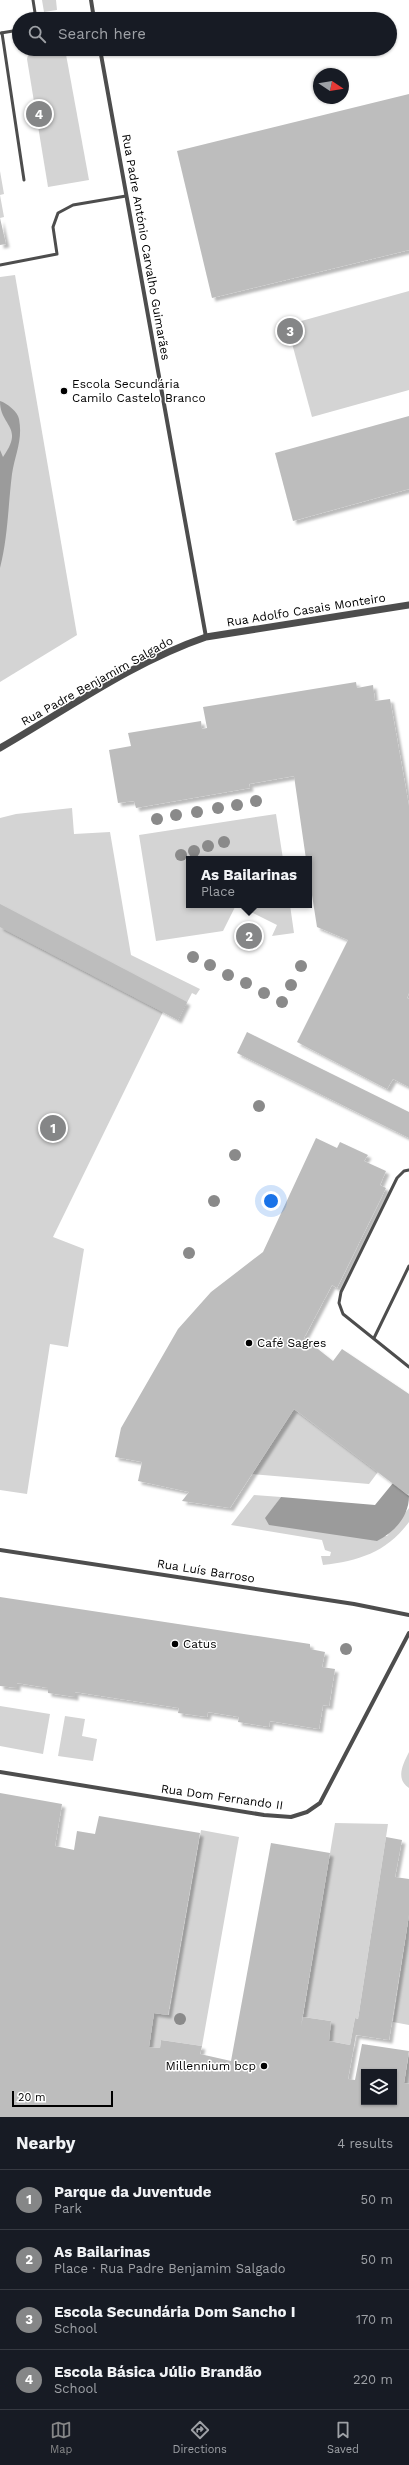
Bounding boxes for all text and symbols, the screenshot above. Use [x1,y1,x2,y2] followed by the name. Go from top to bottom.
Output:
[12,12,397,56] search box
[26,23,48,45] icon: search
[58,25,146,43] text: Search here
[313,68,349,104] north arrow
[26,99,52,129] pin: 4
[119,133,173,361] street label: Rua Padre António Carvalho Guimarães
[277,316,303,346] pin: 3
[72,377,206,405] place label: Escola Secundária Camilo Castelo Branco
[59,386,69,396] marker: Escola Secundária Camilo Castelo Branco
[225,590,387,630] street label: Rua Adolfo Casais Monteiro
[19,633,175,729] street label: Rua Padre Benjamim Salgado
[186,856,312,908] popup
[201,866,297,884] text: As Bailarinas
[201,884,235,899] text: Place
[236,921,262,951] pin: 2
[40,1113,66,1143] pin: 1
[261,1191,281,1211] your location
[257,1336,326,1350] place label: Café Sagres
[244,1338,254,1348] marker: Café Sagres
[156,1556,256,1586] street label: Rua Luís Barroso
[183,1637,217,1651] place label: Catus
[170,1639,180,1649] marker: Catus
[160,1781,284,1813] street label: Rua Dom Fernando II
[166,2059,256,2073] place label: Millennium bcp
[259,2061,269,2071] marker: Millennium bcp
[361,2069,397,2105] map controls
[361,2069,397,2105] button: layers
[12,2089,113,2108] scale bar
[18,2091,46,2104] text: 20 m
[16,2133,75,2153] text: Nearby
[337,2136,393,2151] text: 4 results
[54,2183,211,2201] text: Parque da Juventude
[26,2192,32,2207] text: 1
[361,2192,393,2207] text: 50 m
[54,2201,82,2216] text: Park
[54,2243,150,2261] text: As Bailarinas
[25,2252,33,2267] text: 2
[361,2252,393,2267] text: 50 m
[54,2261,286,2276] text: Place · Rua Padre Benjamim Salgado
[54,2303,296,2321] text: Escola Secundária Dom Sancho I
[25,2312,33,2327] text: 3
[356,2312,393,2327] text: 170 m
[54,2321,97,2336] text: School
[54,2363,262,2381] text: Escola Básica Júlio Brandão
[25,2372,33,2387] text: 4
[353,2372,393,2387] text: 220 m
[54,2381,97,2396] text: School
[50,2419,72,2456] tab: Map
[173,2419,227,2456] tab: Directions
[327,2419,359,2456] tab: Saved

